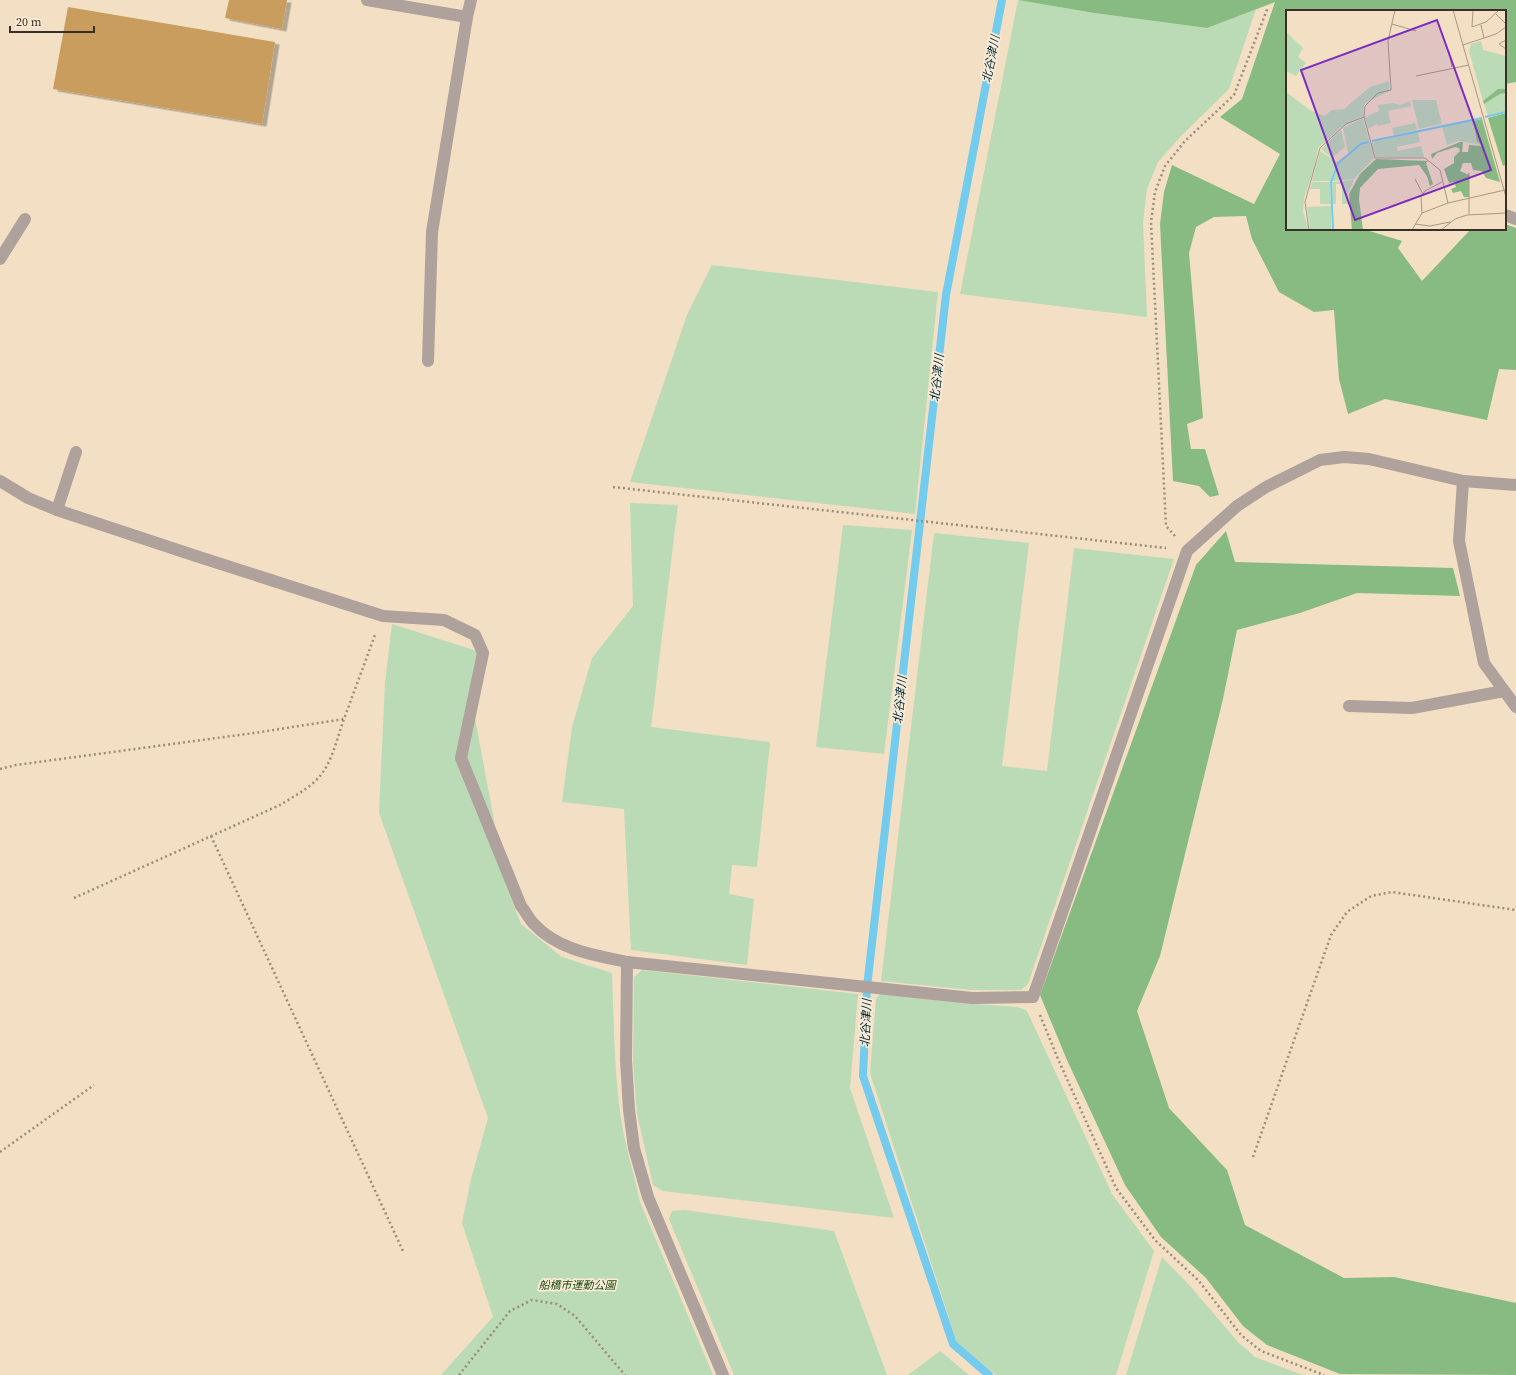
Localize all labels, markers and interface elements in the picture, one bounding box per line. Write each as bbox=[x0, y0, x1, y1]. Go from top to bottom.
scale bar bbox=[10, 8, 94, 34]
inset map bbox=[1286, 10, 1506, 230]
text: 20 m bbox=[16, 14, 42, 30]
water label: 北谷津川 bbox=[979, 32, 1004, 84]
water label: 北谷津川 bbox=[927, 351, 948, 403]
water label: 北谷津川 bbox=[890, 673, 911, 725]
water label: 北谷津川 bbox=[857, 997, 875, 1047]
park label: 船橋市運動公園 bbox=[539, 1278, 617, 1293]

